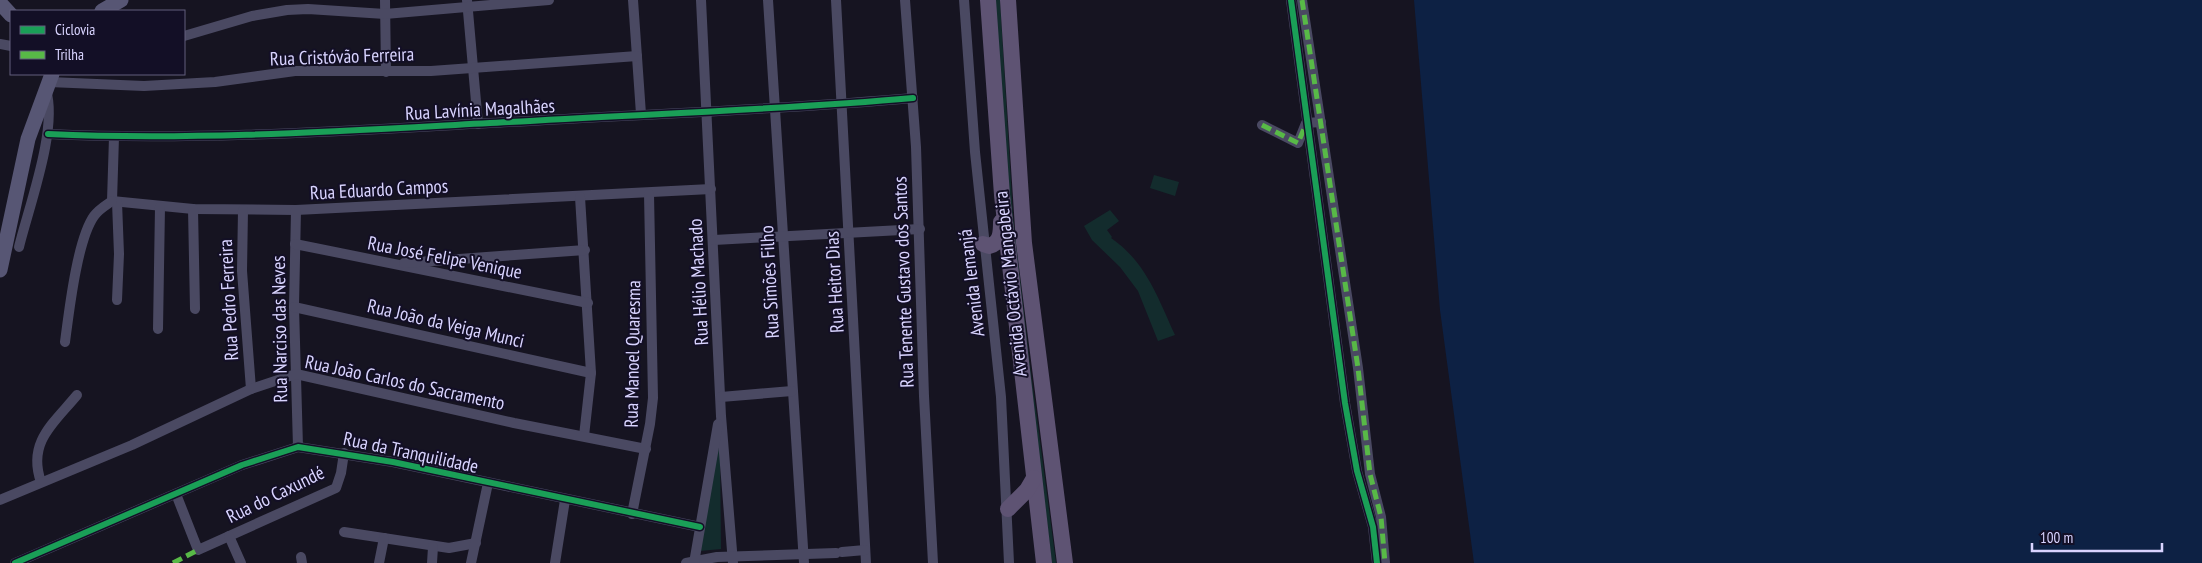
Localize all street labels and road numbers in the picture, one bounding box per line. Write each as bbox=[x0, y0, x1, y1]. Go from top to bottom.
street label: Rua Cristóvão Ferreira bbox=[269, 41, 415, 71]
street label: Rua Lavínia Magalhães bbox=[404, 93, 556, 125]
street label: Rua Eduardo Campos bbox=[309, 173, 449, 205]
street label: Rua Tenente Gustavo dos Santos bbox=[887, 176, 919, 388]
street label: Avenida Octávio Mangabeira bbox=[988, 190, 1032, 378]
street label: Rua Hélio Machado bbox=[683, 218, 713, 346]
street label: Rua Simões Filho bbox=[754, 225, 784, 339]
street label: Avenida Iemanjá bbox=[952, 228, 990, 338]
street label: Rua José Felipe Venique bbox=[366, 230, 524, 284]
street label: Rua Heitor Dias bbox=[819, 231, 849, 333]
street label: Rua Pedro Ferreira bbox=[213, 239, 243, 361]
street label: Rua Narciso das Neves bbox=[266, 255, 292, 403]
street label: Rua Manoel Quaresma bbox=[619, 280, 645, 428]
street label: Rua João da Veiga Munci bbox=[365, 293, 527, 353]
street label: Rua João Carlos do Sacramento bbox=[303, 349, 507, 415]
street label: Rua da Tranquilidade bbox=[341, 426, 481, 478]
street label: Rua do Caxundé bbox=[222, 460, 328, 528]

